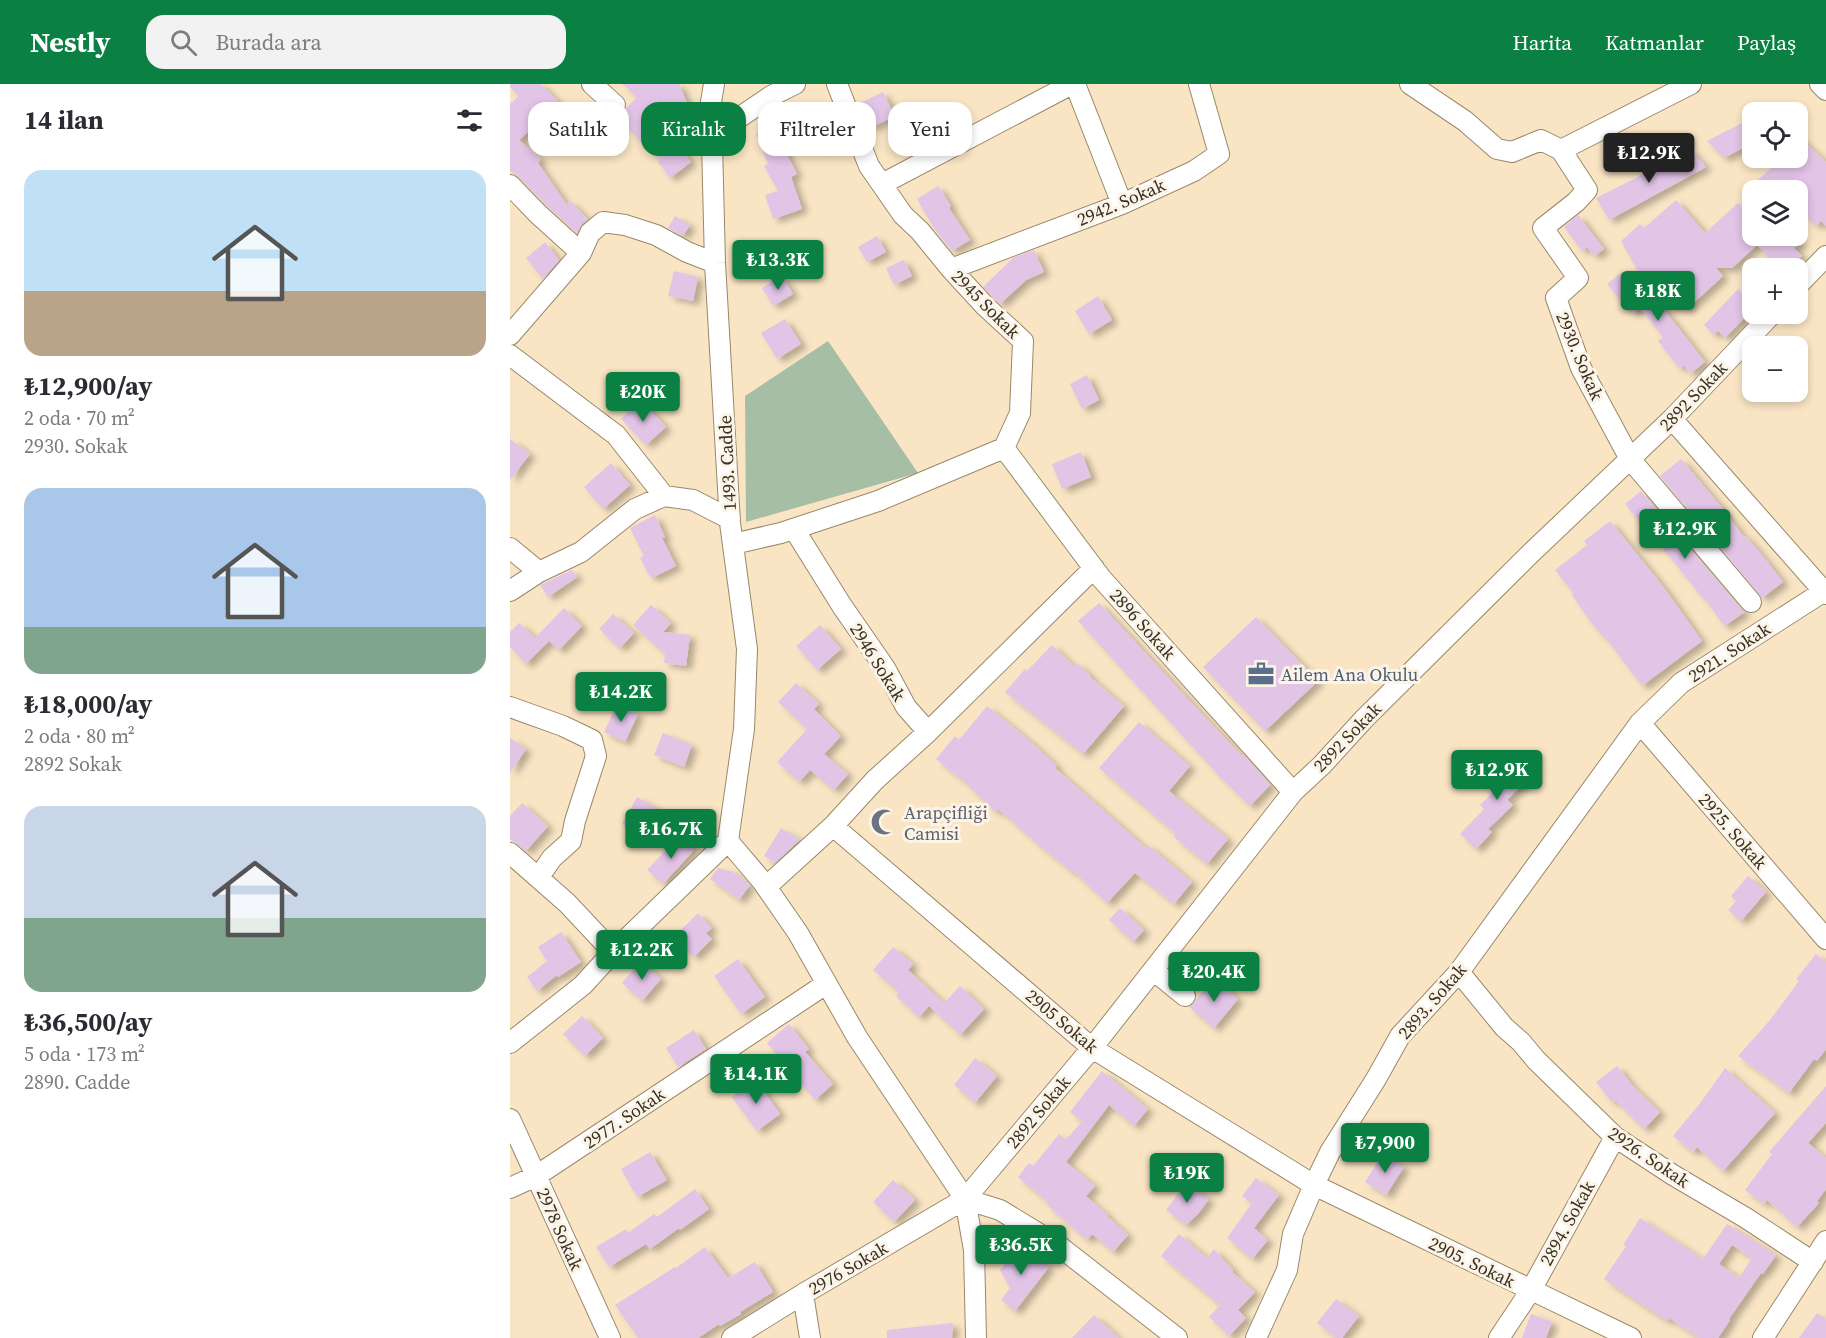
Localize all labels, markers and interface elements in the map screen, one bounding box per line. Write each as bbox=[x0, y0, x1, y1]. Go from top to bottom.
search box bbox=[146, 15, 566, 69]
text: Nestly bbox=[30, 23, 110, 61]
icon: search bbox=[167, 26, 200, 59]
text: Burada ara bbox=[215, 27, 322, 57]
text: Harita bbox=[1513, 28, 1572, 57]
text: Katmanlar bbox=[1605, 28, 1704, 57]
text: Paylaş bbox=[1737, 28, 1796, 57]
text: 14 ilan bbox=[24, 102, 104, 138]
chip: Satılık bbox=[528, 102, 629, 156]
chip: Kiralık bbox=[641, 102, 746, 156]
chip: Filtreler bbox=[758, 102, 876, 156]
chip: Yeni bbox=[888, 102, 972, 156]
map controls bbox=[1742, 102, 1808, 402]
button: locate bbox=[1742, 102, 1808, 168]
icon: filters bbox=[453, 104, 486, 137]
pin: ₺12.9K bbox=[1600, 133, 1698, 184]
text: ₺12.9K bbox=[1617, 138, 1681, 166]
street label: 2942. Sokak bbox=[1073, 172, 1169, 232]
button: layers bbox=[1742, 180, 1808, 246]
icon: home bbox=[201, 209, 309, 317]
pin: ₺13.3K bbox=[729, 240, 827, 291]
text: ₺13.3K bbox=[746, 245, 810, 273]
button: + bbox=[1742, 258, 1808, 324]
street label: 2945 Sokak bbox=[946, 264, 1026, 344]
pin: ₺18K bbox=[1622, 271, 1694, 322]
text: ₺18K bbox=[1635, 276, 1681, 304]
street label: 2930. Sokak bbox=[1550, 308, 1610, 404]
button: − bbox=[1742, 336, 1808, 402]
street label: 2892 Sokak bbox=[1653, 356, 1733, 436]
text: ₺12,900/ay bbox=[24, 368, 152, 404]
pin: ₺20K bbox=[607, 372, 679, 423]
text: ₺20K bbox=[620, 377, 666, 405]
text: 2 oda · 70 m² bbox=[24, 404, 135, 432]
street label: 1493. Cadde bbox=[712, 415, 742, 511]
text: 2930. Sokak bbox=[24, 432, 128, 460]
pin: ₺12.9K bbox=[1636, 509, 1734, 560]
text: ₺12.9K bbox=[1653, 514, 1717, 542]
icon: home bbox=[201, 527, 309, 635]
street label: 2896 Sokak bbox=[1104, 583, 1182, 665]
street label: 2921. Sokak bbox=[1683, 616, 1775, 688]
street label: 2946 Sokak bbox=[844, 618, 912, 706]
office icon: Ailem Ana Okulu bbox=[1246, 659, 1276, 689]
place label: Ailem Ana Okulu bbox=[1281, 662, 1418, 687]
pin: ₺14.2K bbox=[572, 672, 670, 723]
text: ₺14.2K bbox=[589, 677, 653, 705]
text: ₺18,000/ay bbox=[24, 686, 152, 722]
street label: 2892 Sokak bbox=[1307, 697, 1387, 777]
text: 2 oda · 80 m² bbox=[24, 722, 135, 750]
text: 2892 Sokak bbox=[24, 750, 122, 778]
pin: ₺12.9K bbox=[1448, 750, 1546, 801]
text: ₺12.9K bbox=[1465, 755, 1529, 783]
street label: 2925. Sokak bbox=[1693, 788, 1773, 875]
place label: Arapçifliği Camisi bbox=[904, 800, 988, 846]
mosque icon: Arapçifliği Camisi bbox=[869, 807, 899, 837]
pin: ₺16.7K bbox=[622, 809, 720, 860]
text: ₺16.7K bbox=[639, 814, 703, 842]
icon: home bbox=[201, 845, 309, 953]
pin: ₺12.2K bbox=[593, 930, 691, 981]
text: ₺12.2K bbox=[610, 935, 674, 963]
pin: ₺20.4K bbox=[1165, 952, 1263, 1003]
text: ₺20.4K bbox=[1182, 957, 1246, 985]
street label: 2893. Sokak bbox=[1392, 957, 1472, 1044]
street label: 2905 Sokak bbox=[1020, 983, 1104, 1059]
text: ₺36,500/ay bbox=[24, 1004, 152, 1040]
text: 5 oda · 173 m² bbox=[24, 1040, 145, 1068]
pin: ₺14.1K bbox=[707, 1054, 805, 1105]
text: ₺14.1K bbox=[724, 1059, 788, 1087]
text: 2890. Cadde bbox=[24, 1068, 130, 1096]
street label: 2892 Sokak bbox=[1000, 1070, 1076, 1154]
street label: 2977. Sokak bbox=[578, 1081, 670, 1154]
street label: 2926. Sokak bbox=[1603, 1121, 1695, 1194]
pin: ₺7,900 bbox=[1336, 1123, 1434, 1174]
text: ₺7,900 bbox=[1355, 1128, 1415, 1156]
pin: ₺19K bbox=[1151, 1153, 1223, 1204]
text: ₺19K bbox=[1164, 1158, 1210, 1186]
street label: 2894. Sokak bbox=[1533, 1176, 1601, 1270]
street label: 2978 Sokak bbox=[531, 1184, 589, 1274]
pin: ₺36.5K bbox=[972, 1225, 1070, 1276]
text: ₺36.5K bbox=[989, 1230, 1053, 1258]
street label: 2905. Sokak bbox=[1425, 1230, 1520, 1294]
street label: 2976 Sokak bbox=[804, 1235, 892, 1301]

